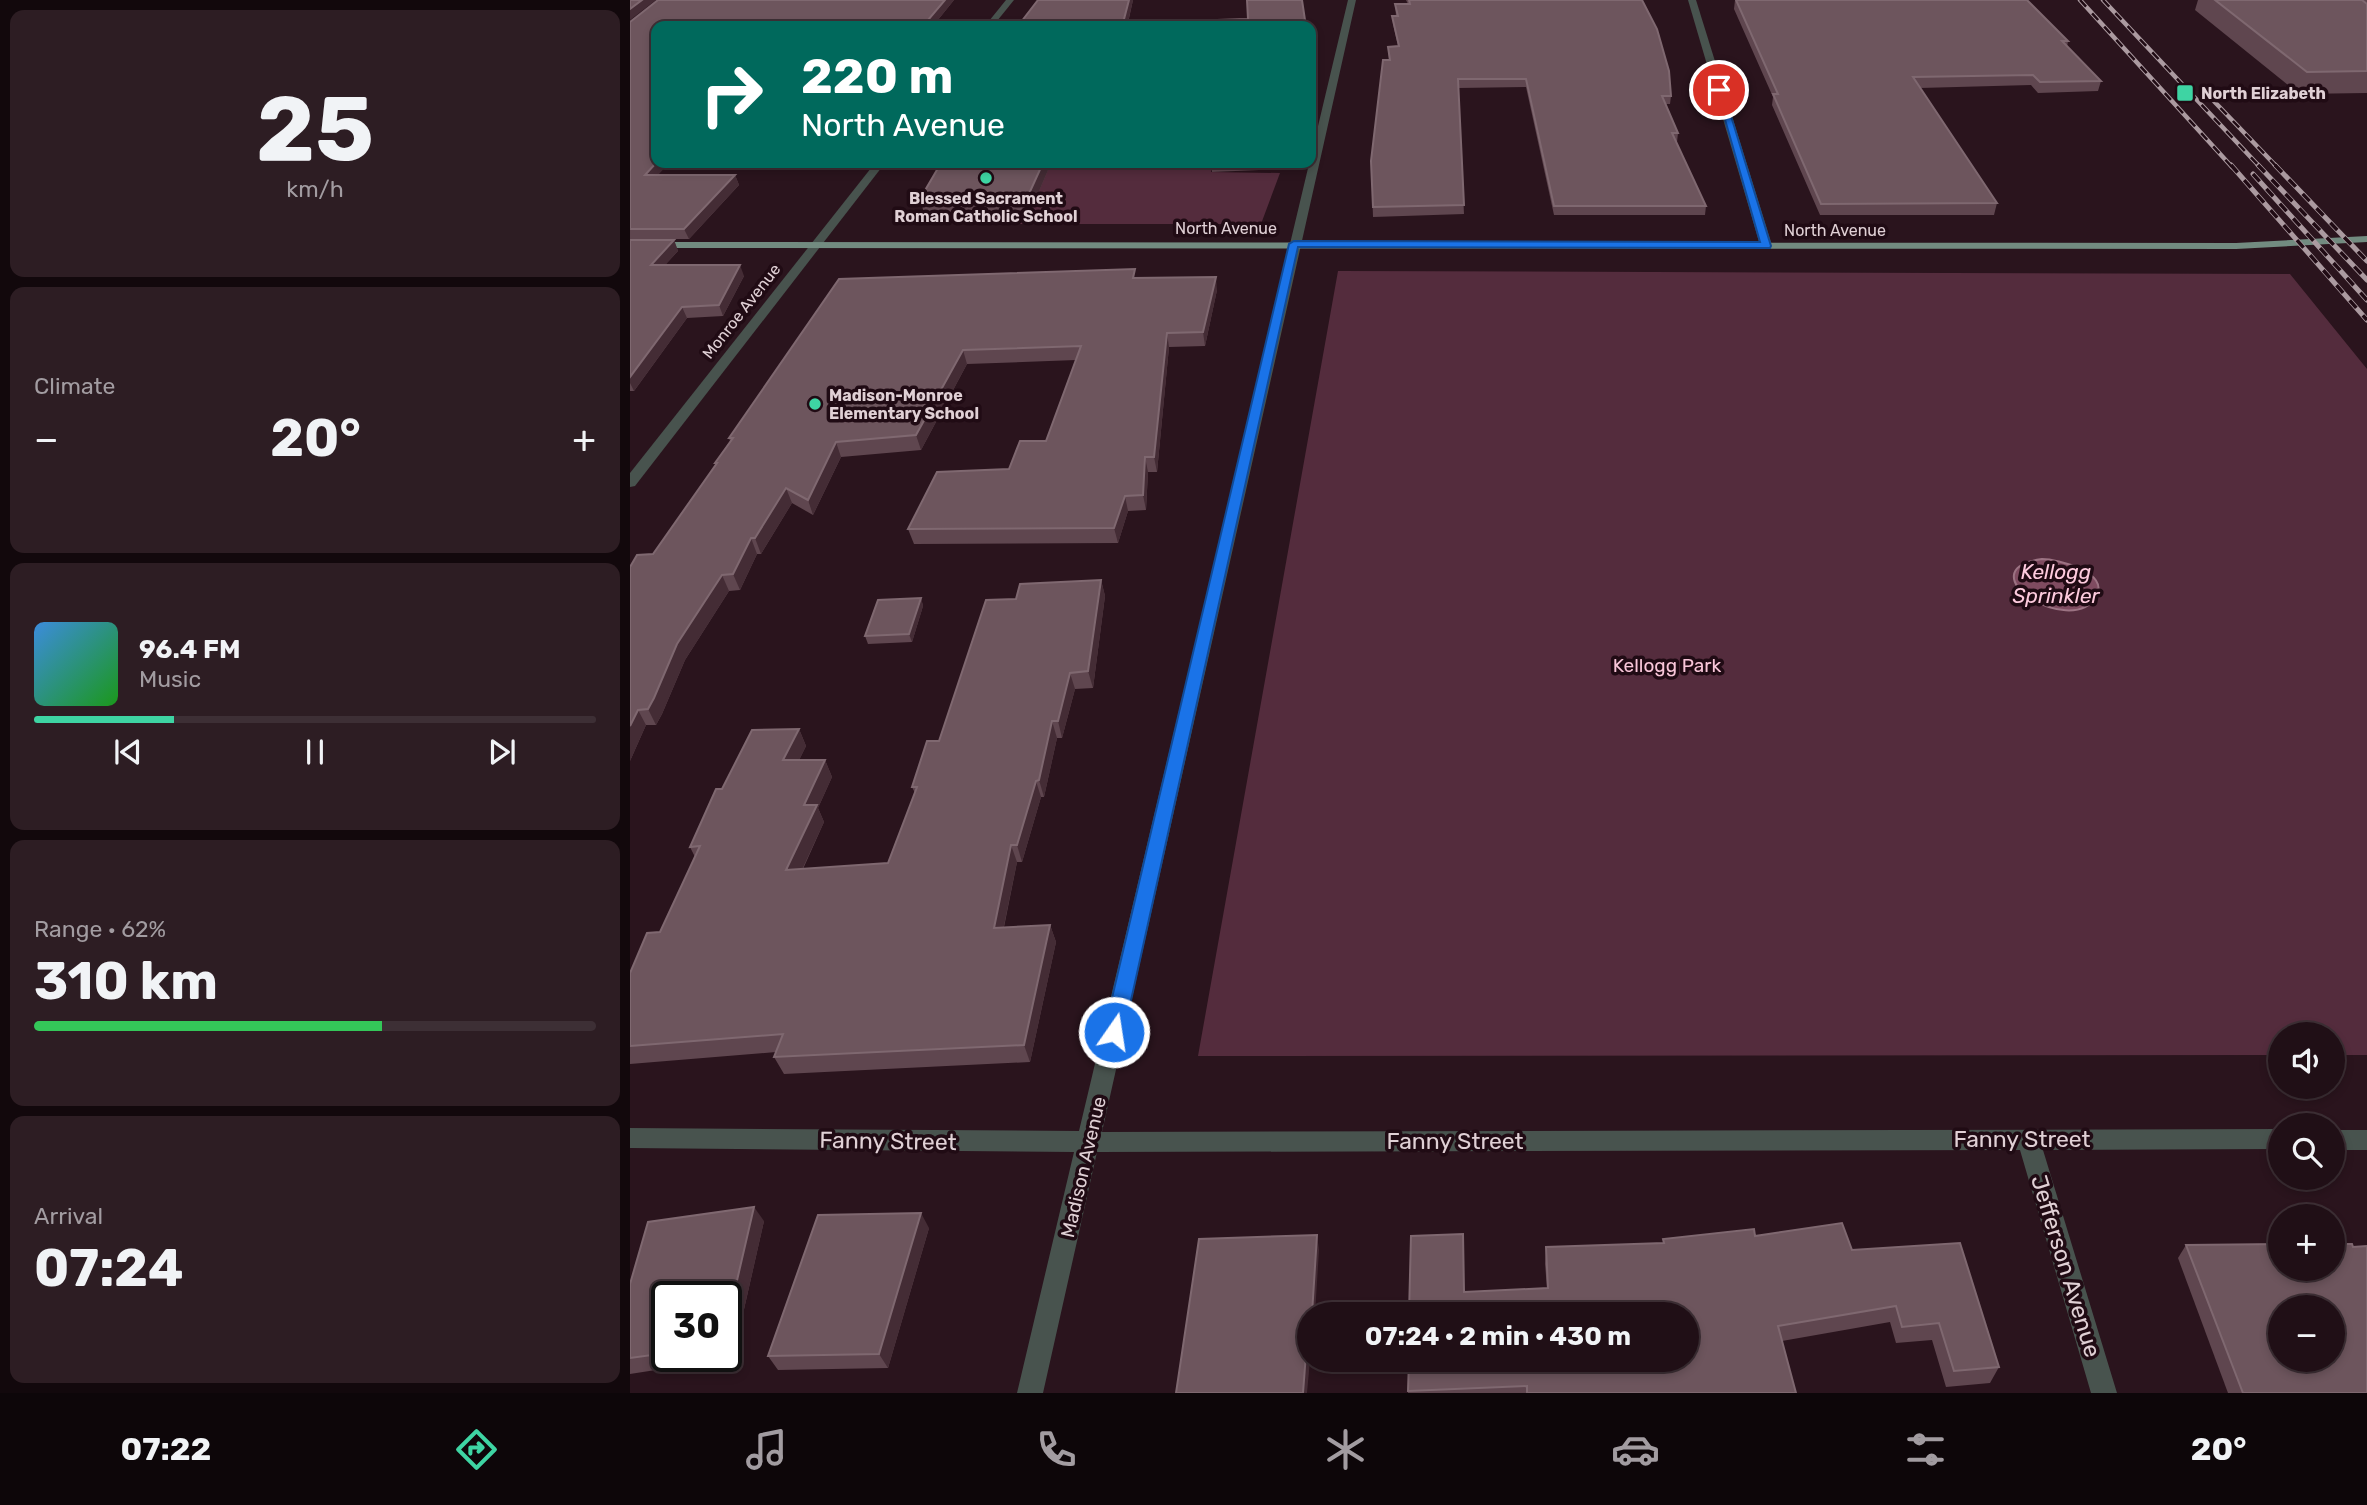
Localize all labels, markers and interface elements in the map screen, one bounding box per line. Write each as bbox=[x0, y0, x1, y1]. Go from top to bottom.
text: 220 m bbox=[801, 47, 953, 105]
icon: right bbox=[686, 49, 777, 140]
pin bbox=[1689, 60, 1749, 120]
icon: arrive bbox=[1700, 71, 1738, 109]
text: 25 bbox=[256, 75, 374, 183]
marker: North Elizabeth bbox=[2175, 83, 2195, 103]
place label: North Elizabeth bbox=[2201, 84, 2326, 103]
text: North Avenue bbox=[801, 106, 1005, 144]
marker: Blessed Sacrament Roman Catholic School bbox=[978, 170, 994, 186]
text: km/h bbox=[286, 175, 344, 203]
place label: Blessed Sacrament Roman Catholic School bbox=[894, 189, 1078, 226]
street label: North Avenue bbox=[1175, 219, 1277, 238]
street label: North Avenue bbox=[1784, 221, 1886, 240]
street label: Monroe Avenue bbox=[698, 260, 784, 363]
text: Climate bbox=[34, 372, 115, 400]
place label: Madison-Monroe Elementary School bbox=[829, 386, 979, 423]
marker: Madison-Monroe Elementary School bbox=[807, 396, 823, 412]
text: 20° bbox=[270, 407, 361, 469]
text: − bbox=[34, 416, 59, 462]
text: + bbox=[572, 416, 596, 462]
water label: Kellogg Sprinkler bbox=[2012, 559, 2100, 608]
text: 96.4 FM bbox=[139, 634, 241, 665]
park label: Kellogg Park bbox=[1613, 654, 1721, 677]
text: Music bbox=[139, 665, 201, 693]
icon: previous bbox=[109, 733, 147, 771]
icon: pause bbox=[296, 733, 334, 771]
icon: next bbox=[483, 733, 521, 771]
text: Range · 62% bbox=[34, 915, 166, 943]
text: 310 km bbox=[34, 950, 218, 1012]
position arrow bbox=[1077, 995, 1151, 1069]
map controls bbox=[2268, 1022, 2345, 1372]
button: sound bbox=[2268, 1022, 2345, 1099]
street label: Madison Avenue bbox=[1056, 1094, 1111, 1240]
button: search bbox=[2268, 1113, 2345, 1190]
street label: Fanny Street bbox=[1953, 1125, 2091, 1153]
street label: Fanny Street bbox=[819, 1126, 957, 1156]
street label: Fanny Street bbox=[1386, 1127, 1524, 1155]
street label: Jefferson Avenue bbox=[2025, 1171, 2107, 1361]
text: Arrival bbox=[34, 1202, 103, 1230]
button: + bbox=[2268, 1204, 2345, 1281]
text: 07:24 bbox=[34, 1237, 183, 1299]
speed limit sign: 30 bbox=[651, 1281, 742, 1372]
button: − bbox=[2268, 1295, 2345, 1372]
text: 07:24 · 2 min · 430 m bbox=[1365, 1321, 1631, 1352]
icon: directions bbox=[452, 1425, 501, 1474]
icon: music bbox=[742, 1425, 791, 1474]
icon: phone bbox=[1032, 1425, 1081, 1474]
icon: climate bbox=[1321, 1425, 1370, 1474]
icon: car bbox=[1611, 1425, 1660, 1474]
icon: filters bbox=[1901, 1425, 1950, 1474]
text: 07:22 bbox=[120, 1430, 211, 1468]
text: 20° bbox=[2191, 1430, 2247, 1468]

